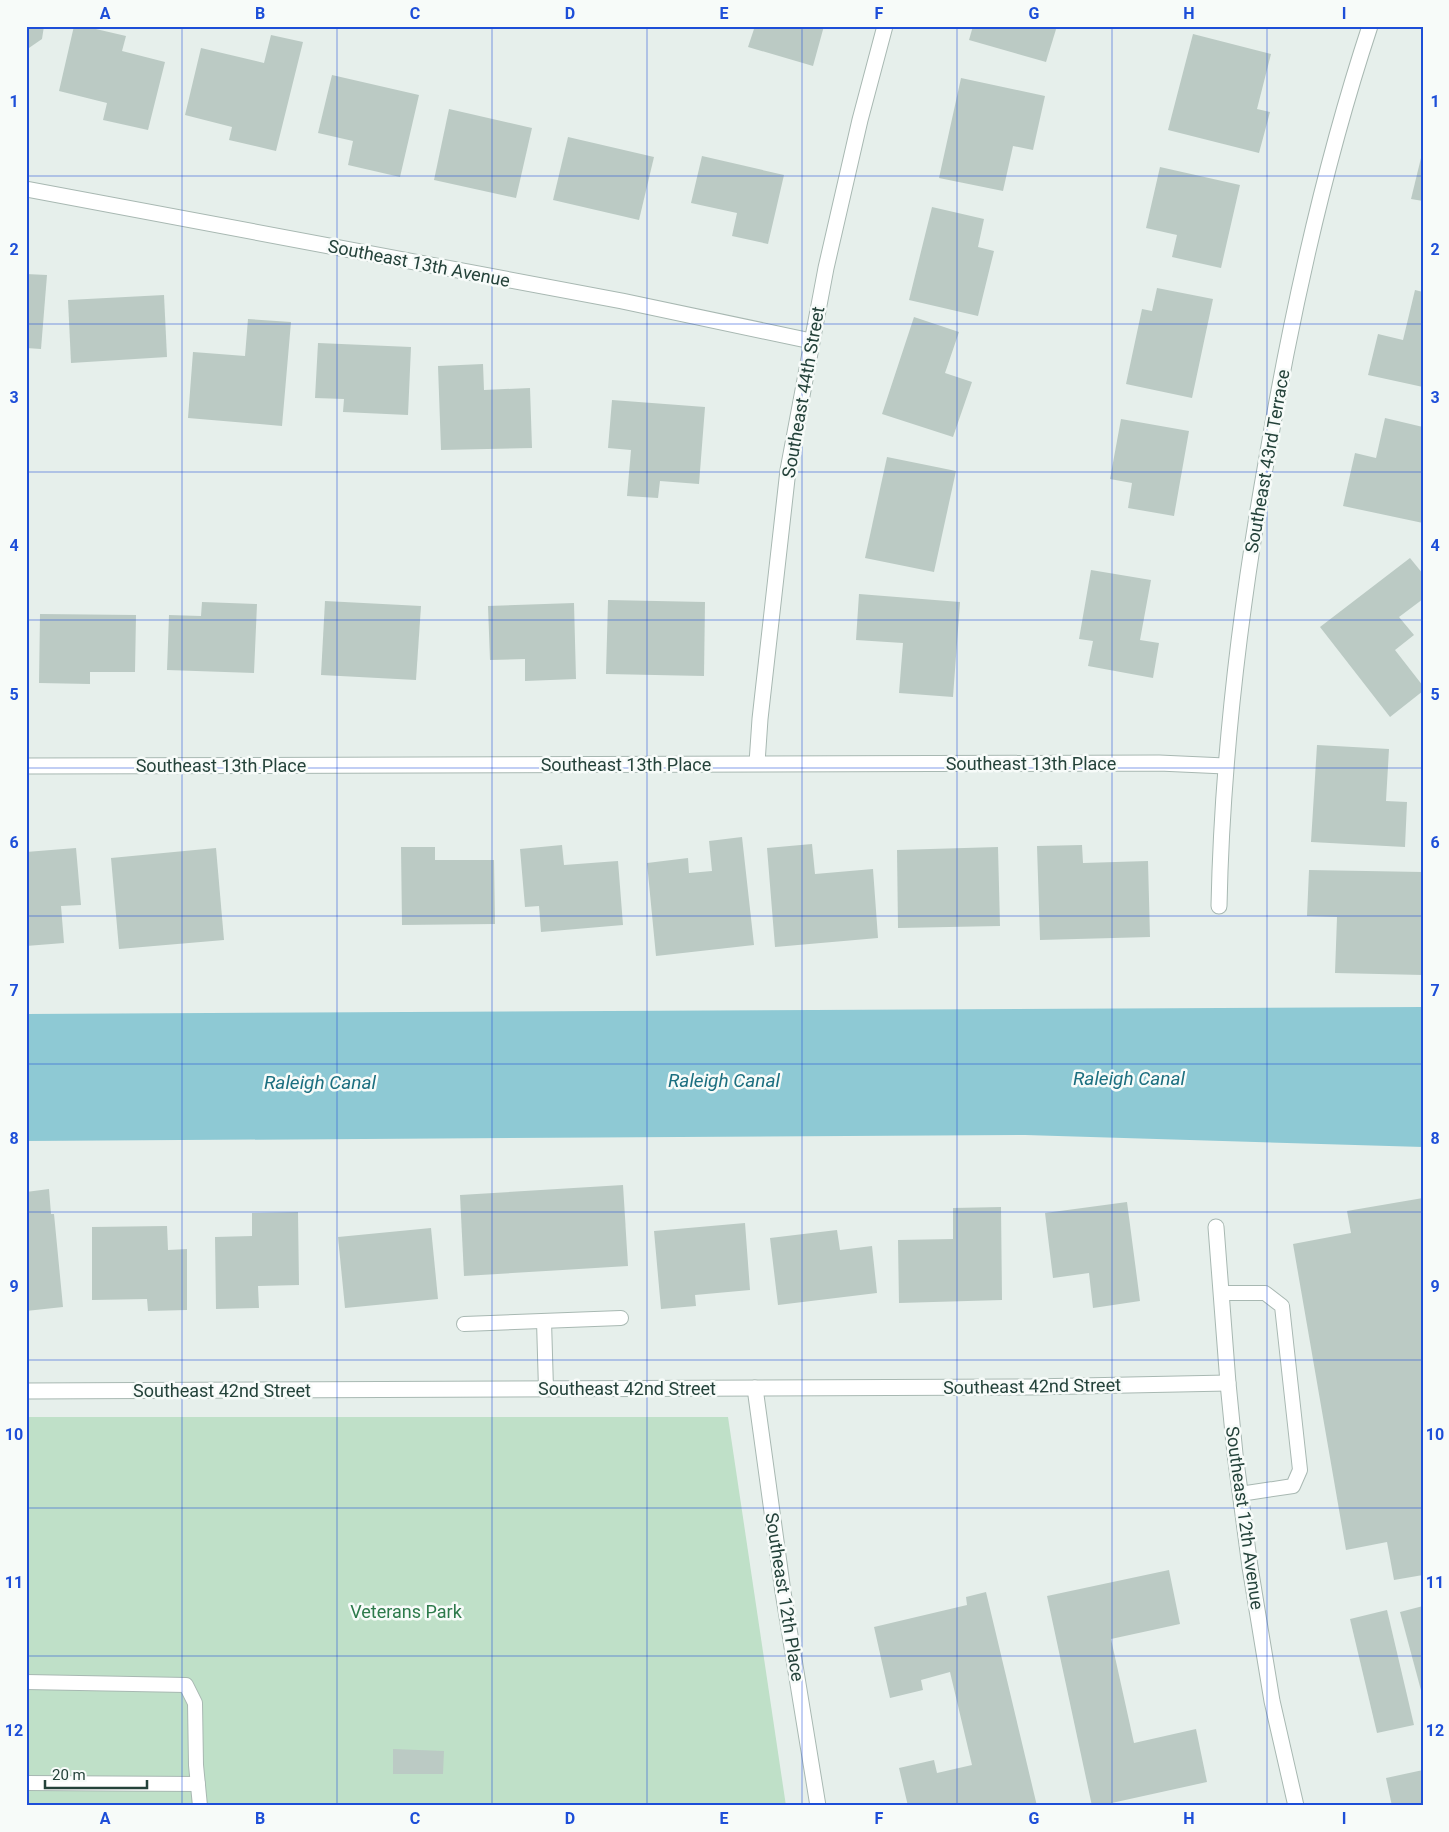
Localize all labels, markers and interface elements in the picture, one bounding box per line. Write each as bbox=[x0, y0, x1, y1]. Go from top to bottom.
text: A bbox=[100, 4, 111, 23]
text: B bbox=[255, 4, 265, 23]
text: C bbox=[410, 4, 420, 23]
text: D bbox=[565, 4, 575, 23]
text: E bbox=[720, 4, 729, 23]
text: F bbox=[875, 4, 884, 23]
text: G bbox=[1029, 4, 1040, 23]
text: H bbox=[1183, 4, 1195, 23]
text: I bbox=[1342, 4, 1346, 23]
text: 1 bbox=[9, 92, 19, 111]
text: 1 bbox=[1430, 92, 1440, 111]
street label: Southeast 13th Avenue bbox=[326, 235, 512, 291]
text: 2 bbox=[9, 240, 19, 259]
text: 2 bbox=[1430, 240, 1440, 259]
street label: Southeast 44th Street bbox=[778, 305, 828, 479]
street label: Southeast 43rd Terrace bbox=[1241, 368, 1293, 554]
text: 3 bbox=[9, 388, 19, 407]
text: 3 bbox=[1430, 388, 1440, 407]
text: 4 bbox=[9, 536, 19, 555]
text: 4 bbox=[1430, 536, 1440, 555]
text: 5 bbox=[9, 685, 19, 704]
text: 5 bbox=[1430, 685, 1440, 704]
street label: Southeast 13th Place bbox=[946, 753, 1116, 774]
street label: Southeast 13th Place bbox=[541, 754, 711, 775]
street label: Southeast 13th Place bbox=[136, 755, 306, 776]
text: 6 bbox=[9, 833, 19, 852]
text: 6 bbox=[1430, 833, 1440, 852]
text: 7 bbox=[9, 981, 19, 1000]
text: 7 bbox=[1430, 981, 1440, 1000]
water label: Raleigh Canal bbox=[1073, 1067, 1186, 1090]
water label: Raleigh Canal bbox=[668, 1069, 781, 1092]
water label: Raleigh Canal bbox=[264, 1071, 377, 1094]
text: 8 bbox=[9, 1129, 19, 1148]
text: 8 bbox=[1430, 1129, 1440, 1148]
text: 9 bbox=[9, 1277, 19, 1296]
text: 9 bbox=[1430, 1277, 1440, 1296]
street label: Southeast 42nd Street bbox=[943, 1374, 1121, 1398]
street label: Southeast 42nd Street bbox=[538, 1378, 716, 1399]
street label: Southeast 42nd Street bbox=[133, 1380, 311, 1401]
text: 10 bbox=[5, 1425, 23, 1444]
street label: Southeast 12th Avenue bbox=[1222, 1425, 1268, 1611]
text: 10 bbox=[1426, 1425, 1444, 1444]
street label: Southeast 12th Place bbox=[761, 1511, 809, 1683]
text: 11 bbox=[5, 1573, 23, 1592]
text: 11 bbox=[1426, 1573, 1444, 1592]
park label: Veterans Park bbox=[350, 1601, 463, 1622]
text: 12 bbox=[5, 1721, 23, 1740]
text: 12 bbox=[1426, 1721, 1444, 1740]
scale bar bbox=[45, 1757, 148, 1789]
text: 20 m bbox=[52, 1766, 86, 1784]
text: A bbox=[100, 1809, 111, 1828]
text: B bbox=[255, 1809, 265, 1828]
text: C bbox=[410, 1809, 420, 1828]
text: D bbox=[565, 1809, 575, 1828]
text: E bbox=[720, 1809, 729, 1828]
text: F bbox=[875, 1809, 884, 1828]
text: G bbox=[1029, 1809, 1040, 1828]
text: H bbox=[1183, 1809, 1195, 1828]
text: I bbox=[1342, 1809, 1346, 1828]

